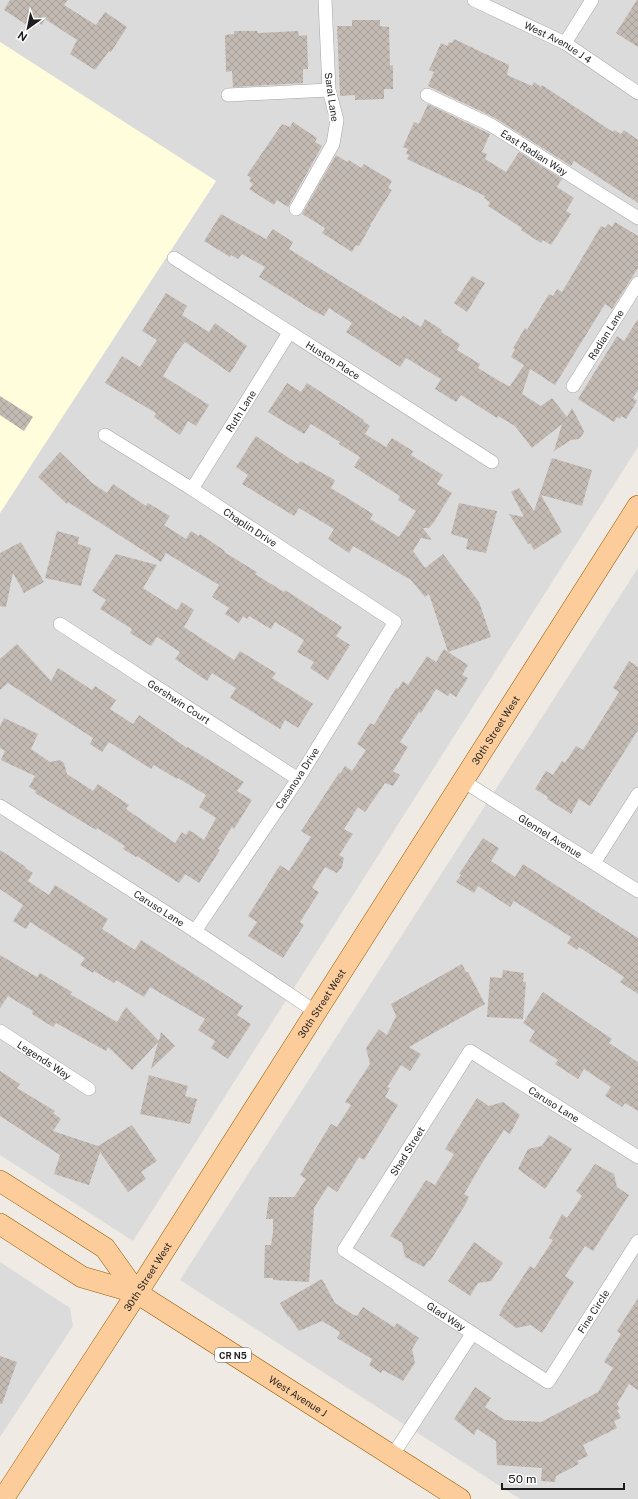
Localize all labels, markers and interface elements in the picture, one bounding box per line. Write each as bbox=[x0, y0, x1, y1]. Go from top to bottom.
north arrow bbox=[8, 8, 48, 48]
street label: West Avenue J 4 bbox=[522, 19, 594, 65]
text: N bbox=[16, 29, 29, 44]
street label: Saral Lane bbox=[323, 72, 341, 123]
street label: East Radian Way bbox=[499, 127, 571, 178]
street label: Radian Lane bbox=[585, 307, 626, 362]
street label: Huston Place bbox=[304, 338, 363, 382]
street label: Ruth Lane bbox=[223, 387, 258, 434]
street label: Chaplin Drive bbox=[221, 505, 280, 549]
street label: Gershwin Court bbox=[145, 677, 213, 726]
street label: 30th Street West bbox=[469, 693, 522, 767]
street label: Casanova Drive bbox=[273, 745, 322, 811]
street label: Glennel Avenue bbox=[516, 811, 585, 860]
street label: Caruso Lane bbox=[132, 887, 187, 929]
street label: 30th Street West bbox=[295, 967, 348, 1040]
street label: Legends Way bbox=[15, 1038, 74, 1082]
street label: Caruso Lane bbox=[526, 1084, 582, 1125]
street label: Shad Street bbox=[387, 1124, 427, 1178]
street label: 30th Street West bbox=[121, 1240, 174, 1313]
street label: Fine Circle bbox=[575, 1287, 612, 1335]
street label: Glad Way bbox=[425, 1299, 468, 1333]
road number: CR N5 bbox=[215, 1348, 251, 1362]
street label: West Avenue J bbox=[267, 1373, 330, 1419]
scale bar bbox=[502, 1465, 624, 1491]
text: 50 m bbox=[508, 1472, 536, 1486]

